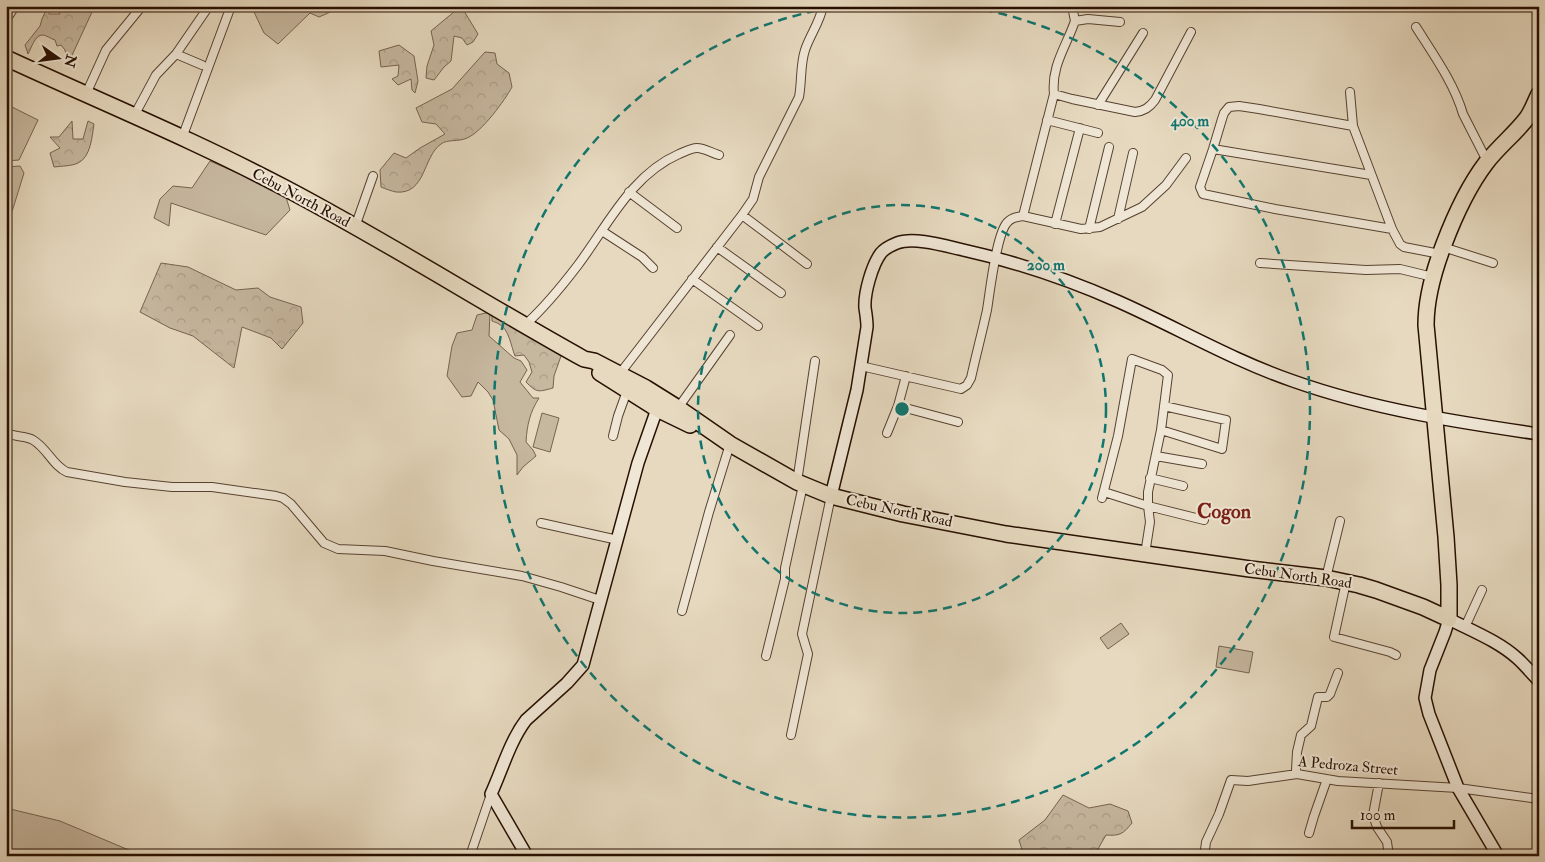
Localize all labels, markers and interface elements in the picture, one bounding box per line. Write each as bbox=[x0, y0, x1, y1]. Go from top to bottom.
north arrow bbox=[32, 32, 82, 82]
text: N bbox=[60, 52, 80, 70]
text: 400 m bbox=[1170, 112, 1209, 131]
street label: Cebu North Road bbox=[249, 164, 354, 232]
text: 200 m bbox=[1027, 256, 1065, 275]
centre of rings bbox=[893, 400, 911, 418]
street label: Cebu North Road bbox=[844, 490, 955, 532]
district label: Cogon bbox=[1197, 499, 1252, 525]
street label: Cebu North Road bbox=[1243, 559, 1354, 593]
street label: A Pedroza Street bbox=[1296, 752, 1399, 780]
scale bar bbox=[1352, 797, 1455, 829]
text: 100 m bbox=[1360, 806, 1396, 825]

